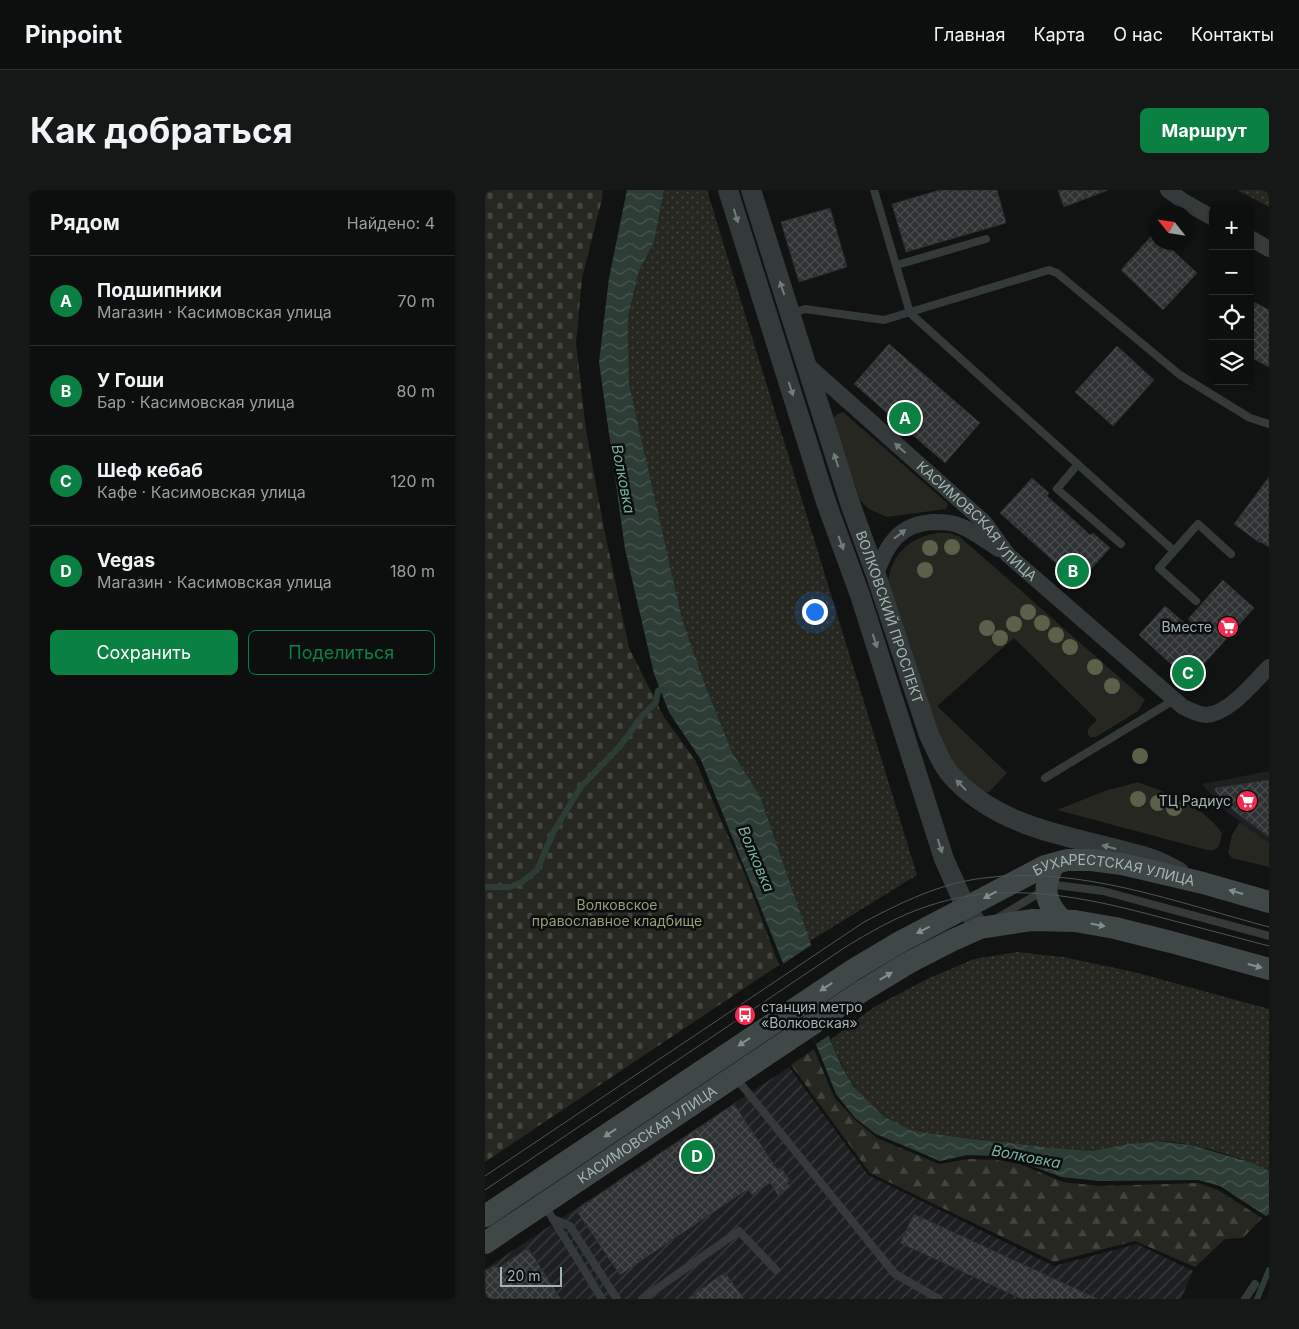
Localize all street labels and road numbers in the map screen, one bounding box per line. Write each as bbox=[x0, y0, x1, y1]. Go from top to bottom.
street label: КАСИМОВСКАЯ УЛИЦА bbox=[913, 457, 1041, 585]
street label: ВОЛКОВСКИЙ ПРОСПЕКТ bbox=[853, 528, 927, 706]
street label: БУХАРЕСТСКАЯ УЛИЦА bbox=[1030, 850, 1197, 889]
street label: КАСИМОВСКАЯ УЛИЦА bbox=[574, 1081, 720, 1187]

